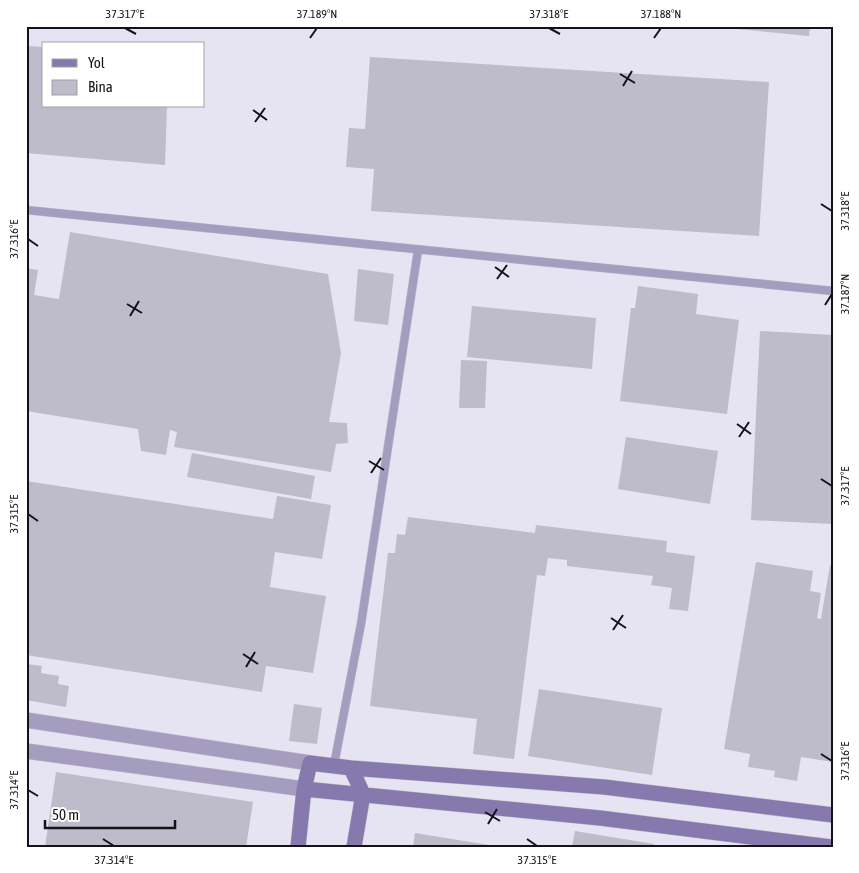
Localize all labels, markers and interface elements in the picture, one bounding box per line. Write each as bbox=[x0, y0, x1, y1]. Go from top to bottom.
text: 37.317°E bbox=[106, 7, 144, 21]
text: 37.189°N bbox=[297, 7, 337, 21]
text: 37.318°E bbox=[530, 7, 568, 21]
text: 37.188°N bbox=[641, 7, 681, 21]
legend bbox=[42, 42, 205, 108]
text: Yol bbox=[88, 54, 105, 71]
text: Bina bbox=[88, 78, 113, 95]
text: 37.318°E bbox=[838, 192, 852, 230]
text: 37.316°E bbox=[7, 220, 21, 258]
text: 37.187°N bbox=[838, 274, 852, 314]
text: 37.317°E bbox=[838, 467, 852, 505]
text: 37.315°E bbox=[7, 495, 21, 533]
text: 37.316°E bbox=[838, 742, 852, 780]
text: 37.314°E bbox=[7, 771, 21, 809]
scale bar bbox=[45, 798, 175, 830]
text: 50 m bbox=[52, 806, 79, 823]
text: 37.314°E bbox=[95, 853, 133, 867]
text: 37.315°E bbox=[518, 853, 556, 867]

